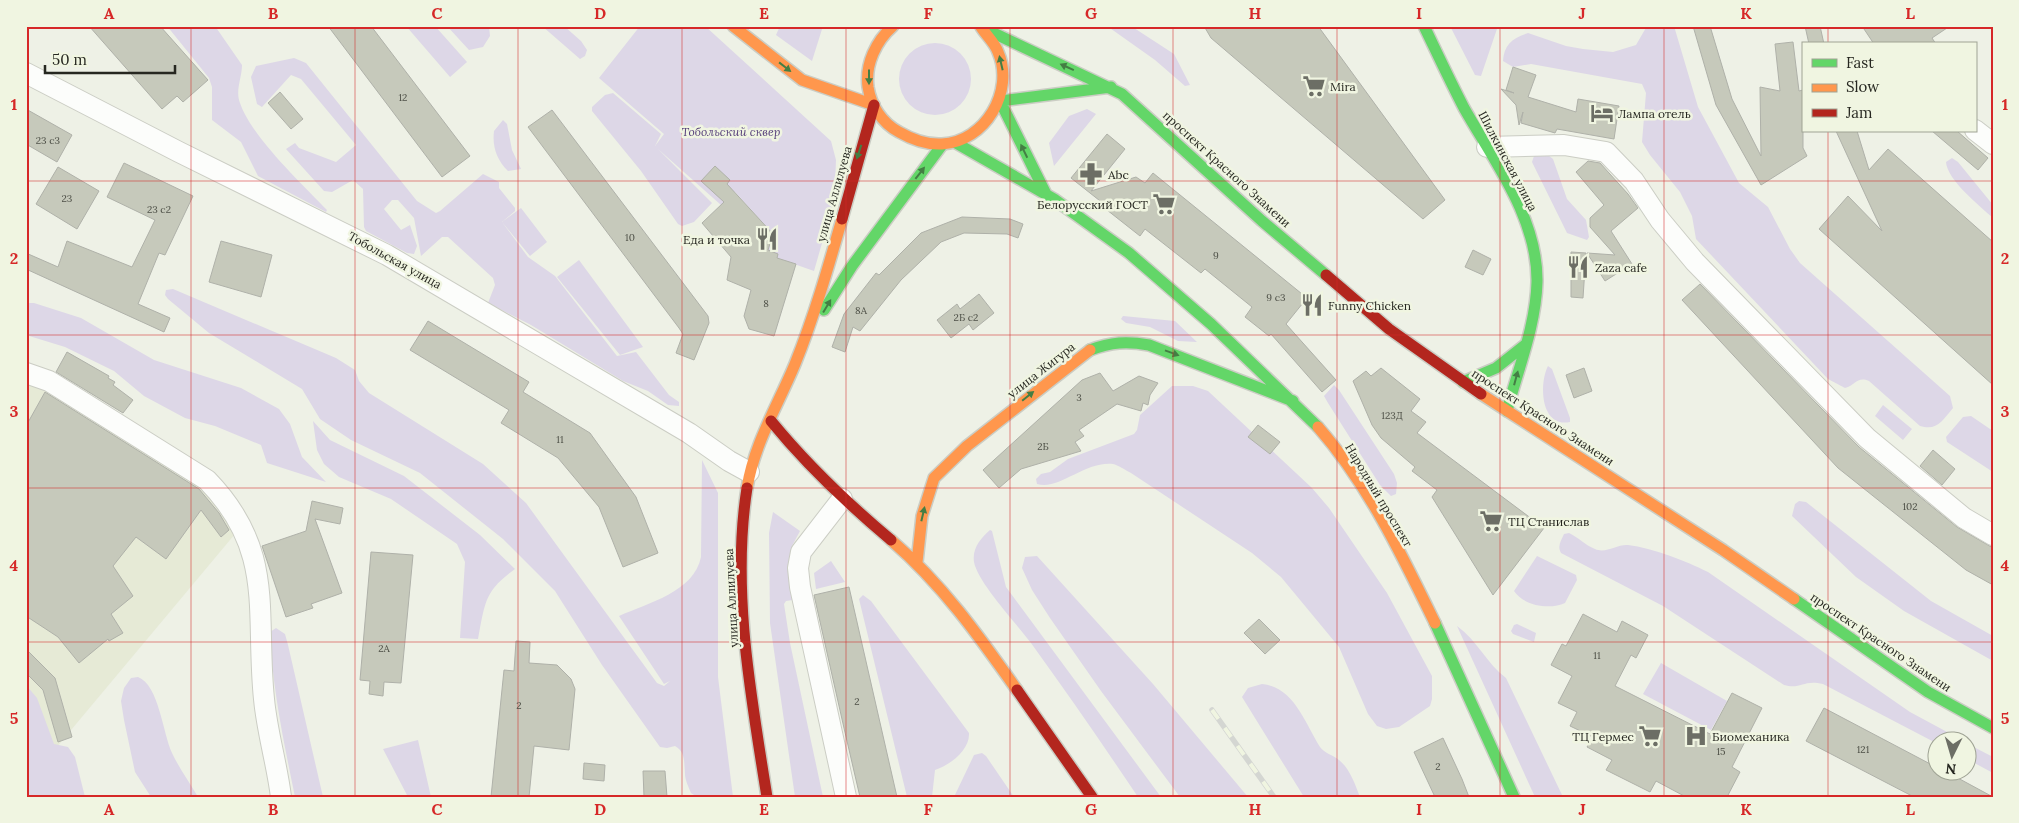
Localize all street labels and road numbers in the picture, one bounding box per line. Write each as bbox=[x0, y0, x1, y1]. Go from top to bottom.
street label: проспект Красного Знамени bbox=[1160, 108, 1294, 230]
street label: Шилкинская улица bbox=[1475, 108, 1541, 214]
street label: улица Аллилуева bbox=[813, 144, 855, 244]
street label: Тобольская улица bbox=[346, 228, 444, 292]
street label: улица Жигура bbox=[1004, 339, 1078, 401]
street label: проспект Красного Знамени bbox=[1469, 365, 1617, 469]
street label: Народный проспект bbox=[1342, 441, 1416, 549]
street label: улица Аллилуева bbox=[721, 548, 741, 648]
street label: проспект Красного Знамени bbox=[1808, 589, 1954, 695]

